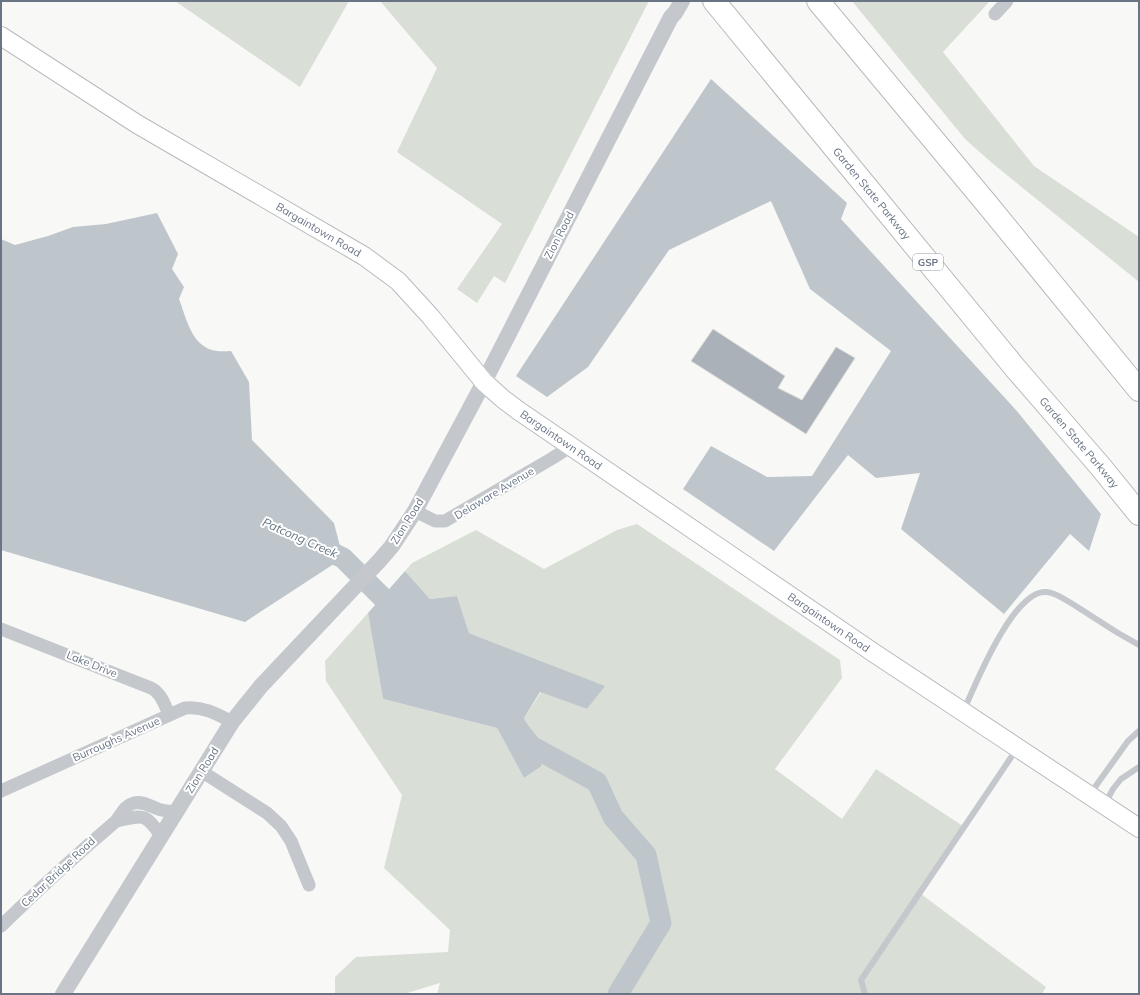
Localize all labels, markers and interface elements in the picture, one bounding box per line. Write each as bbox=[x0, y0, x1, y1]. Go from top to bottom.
street label: Garden State Parkway bbox=[830, 144, 914, 243]
street label: Bargaintown Road bbox=[273, 199, 364, 260]
street label: Zion Road bbox=[541, 209, 577, 261]
road number: GSP bbox=[913, 254, 943, 270]
street label: Garden State Parkway bbox=[1036, 394, 1122, 491]
street label: Bargaintown Road bbox=[517, 407, 605, 473]
street label: Delaware Avenue bbox=[452, 464, 536, 522]
street label: Zion Road bbox=[387, 495, 427, 547]
water label: Patcong Creek bbox=[260, 514, 341, 561]
street label: Bargaintown Road bbox=[785, 589, 873, 655]
street label: Lake Drive bbox=[65, 647, 119, 681]
street label: Burroughs Avenue bbox=[70, 713, 162, 765]
street label: Zion Road bbox=[182, 744, 222, 796]
street label: Cedar Bridge Road bbox=[18, 834, 98, 910]

